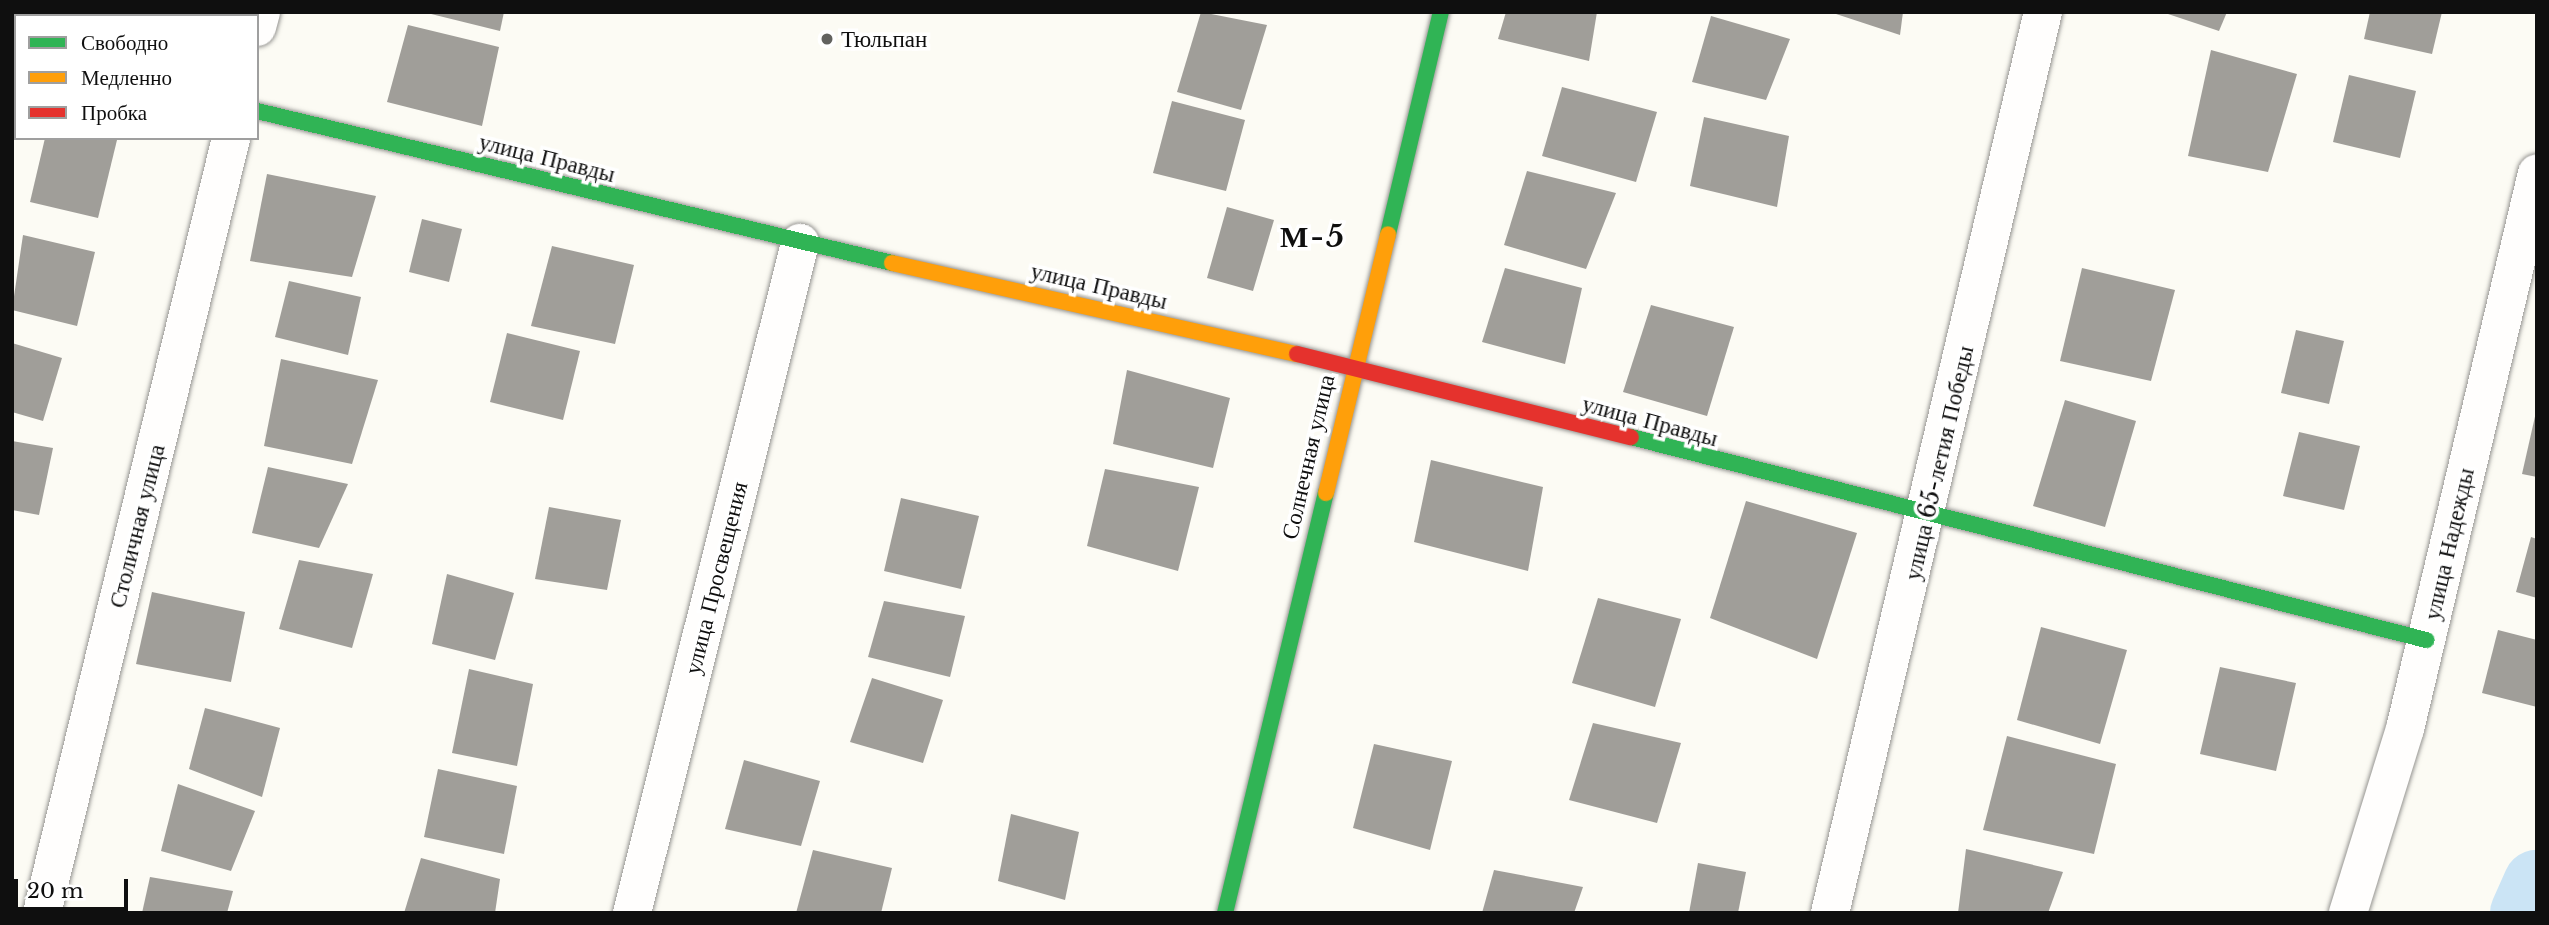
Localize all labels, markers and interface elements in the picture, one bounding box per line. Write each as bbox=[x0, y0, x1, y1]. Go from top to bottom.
legend bbox=[14, 14, 259, 140]
place label: Тюльпан bbox=[841, 25, 927, 53]
text: Свободно bbox=[81, 30, 168, 56]
marker: Тюльпан bbox=[819, 31, 835, 47]
text: Медленно bbox=[81, 65, 172, 91]
text: Пробка bbox=[81, 100, 147, 126]
street label: улица Правды bbox=[476, 128, 618, 188]
district label: М-5 bbox=[1280, 219, 1346, 255]
street label: улица Правды bbox=[1028, 257, 1170, 315]
street label: улица 65-летия Победы bbox=[1899, 343, 1979, 583]
street label: Солнечная улица bbox=[1276, 372, 1340, 542]
street label: улица Правды bbox=[1579, 390, 1721, 452]
street label: Столичная улица bbox=[103, 441, 171, 611]
street label: улица Надежды bbox=[2418, 465, 2480, 623]
street label: улица Просвещения bbox=[679, 479, 753, 677]
scale bar bbox=[18, 866, 131, 910]
text: 20 m bbox=[27, 878, 84, 904]

